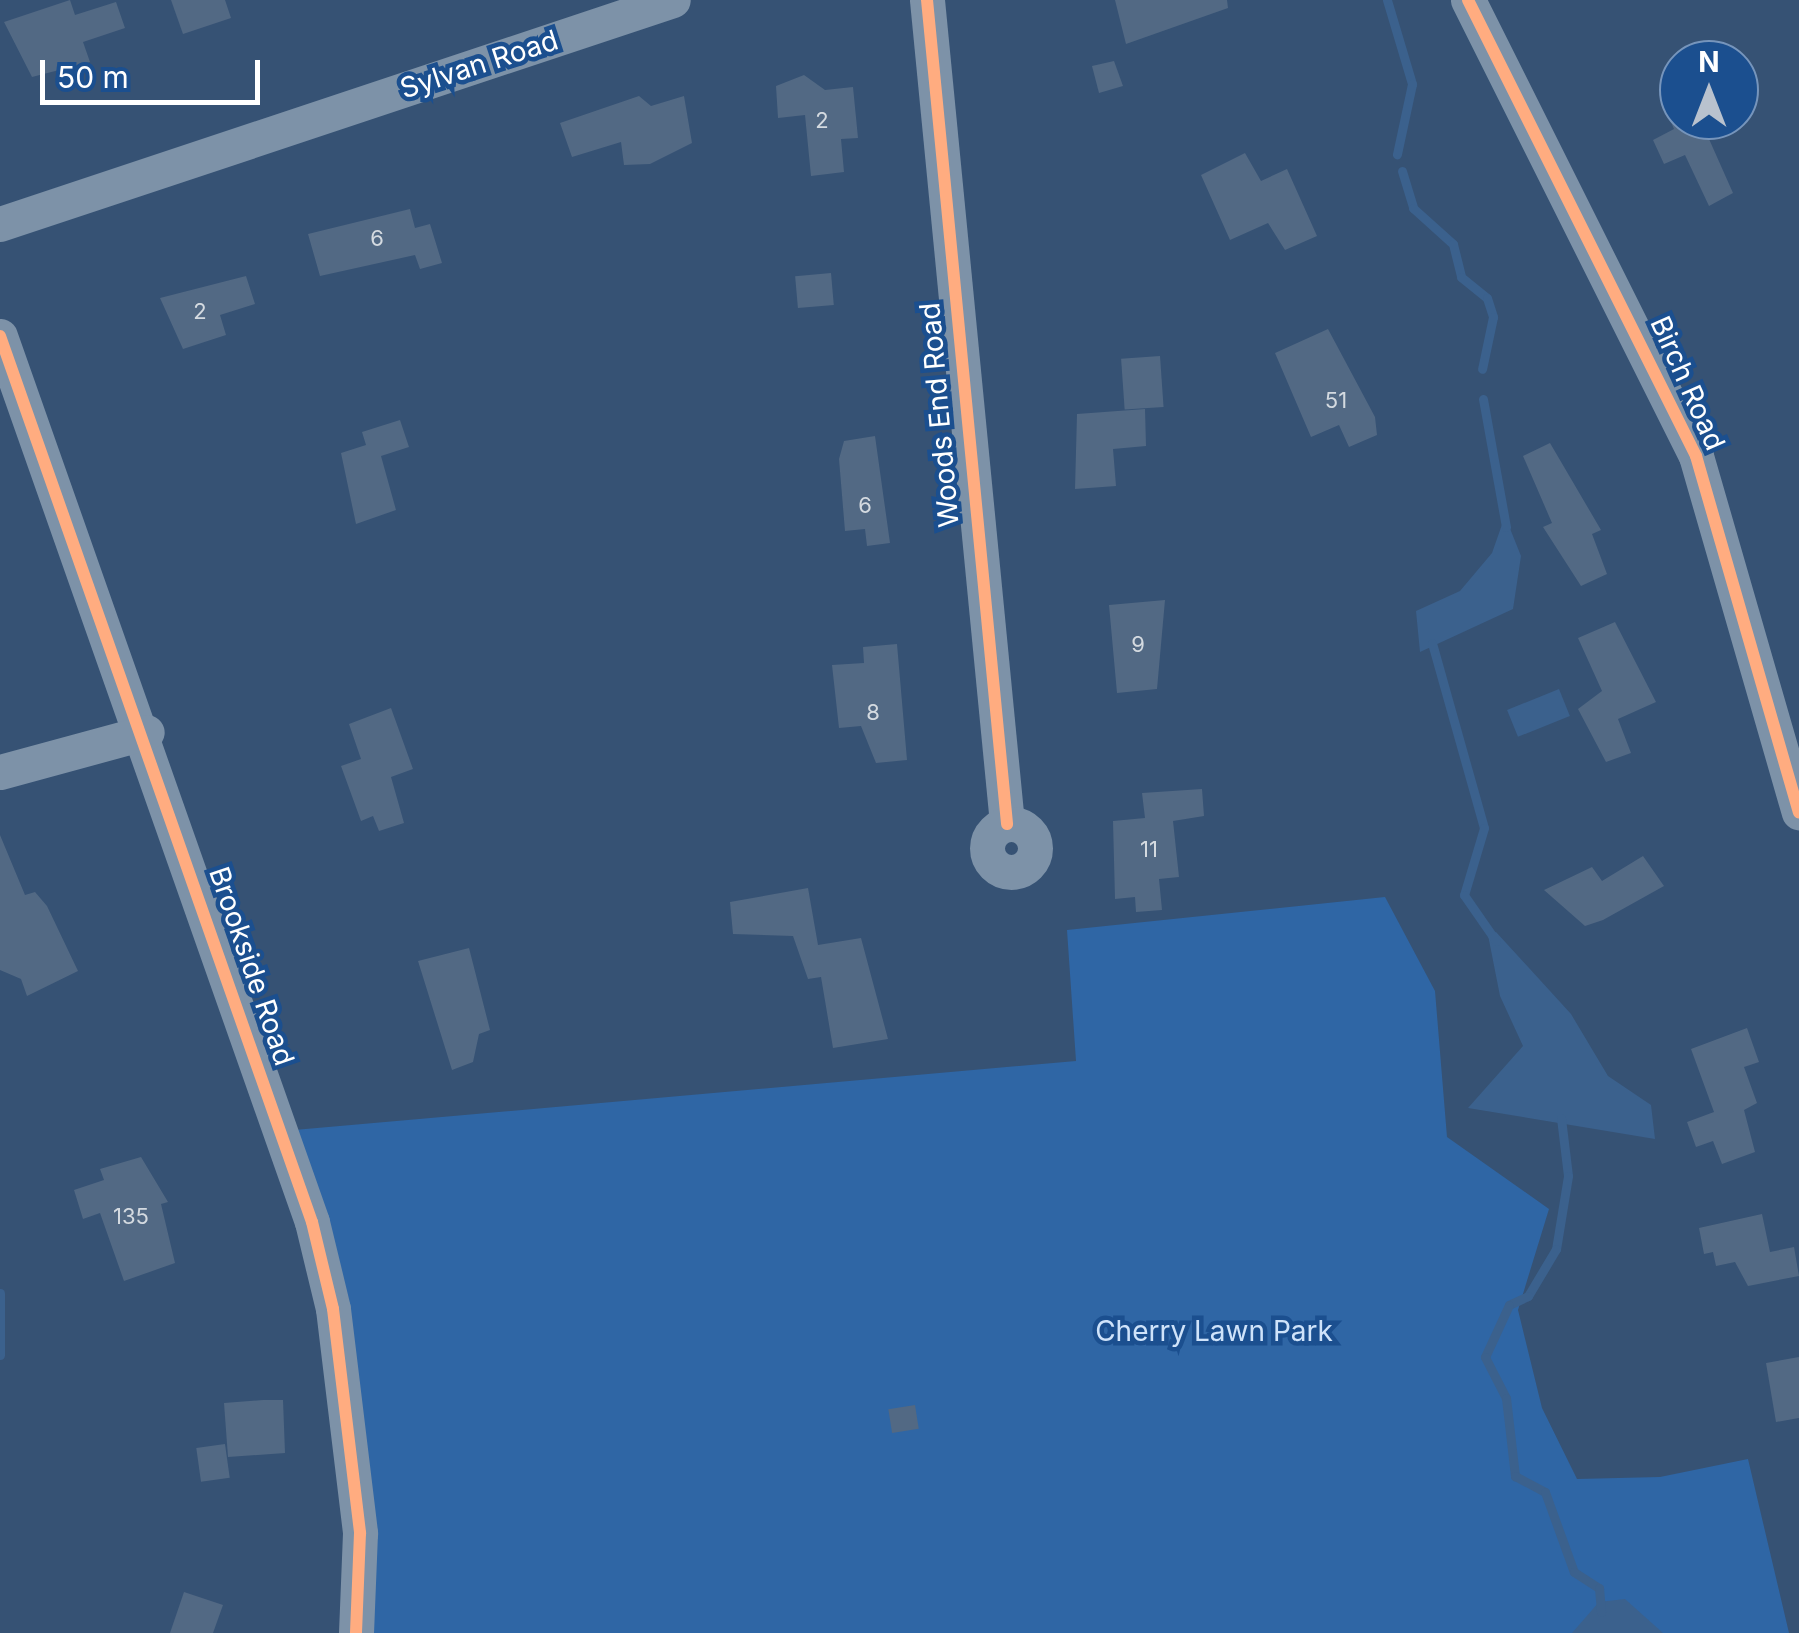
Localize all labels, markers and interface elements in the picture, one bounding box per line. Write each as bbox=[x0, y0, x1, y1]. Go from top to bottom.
street label: Sylvan Road bbox=[396, 23, 562, 105]
scale bar bbox=[45, 40, 265, 102]
north arrow bbox=[1659, 40, 1759, 140]
text: N bbox=[1698, 45, 1720, 79]
text: 50 m bbox=[57, 59, 129, 95]
house number: 2 bbox=[815, 108, 829, 134]
house number: 6 bbox=[370, 226, 384, 252]
house number: 2 bbox=[193, 299, 207, 325]
street label: Woods End Road bbox=[912, 301, 966, 529]
street label: Birch Road bbox=[1644, 311, 1732, 455]
house number: 51 bbox=[1325, 388, 1347, 414]
house number: 6 bbox=[858, 493, 872, 519]
house number: 9 bbox=[1131, 632, 1145, 658]
house number: 8 bbox=[866, 700, 880, 726]
house number: 11 bbox=[1140, 837, 1158, 863]
street label: Brookside Road bbox=[202, 862, 302, 1070]
house number: 135 bbox=[113, 1204, 149, 1230]
park label: Cherry Lawn Park bbox=[1095, 1314, 1333, 1348]

